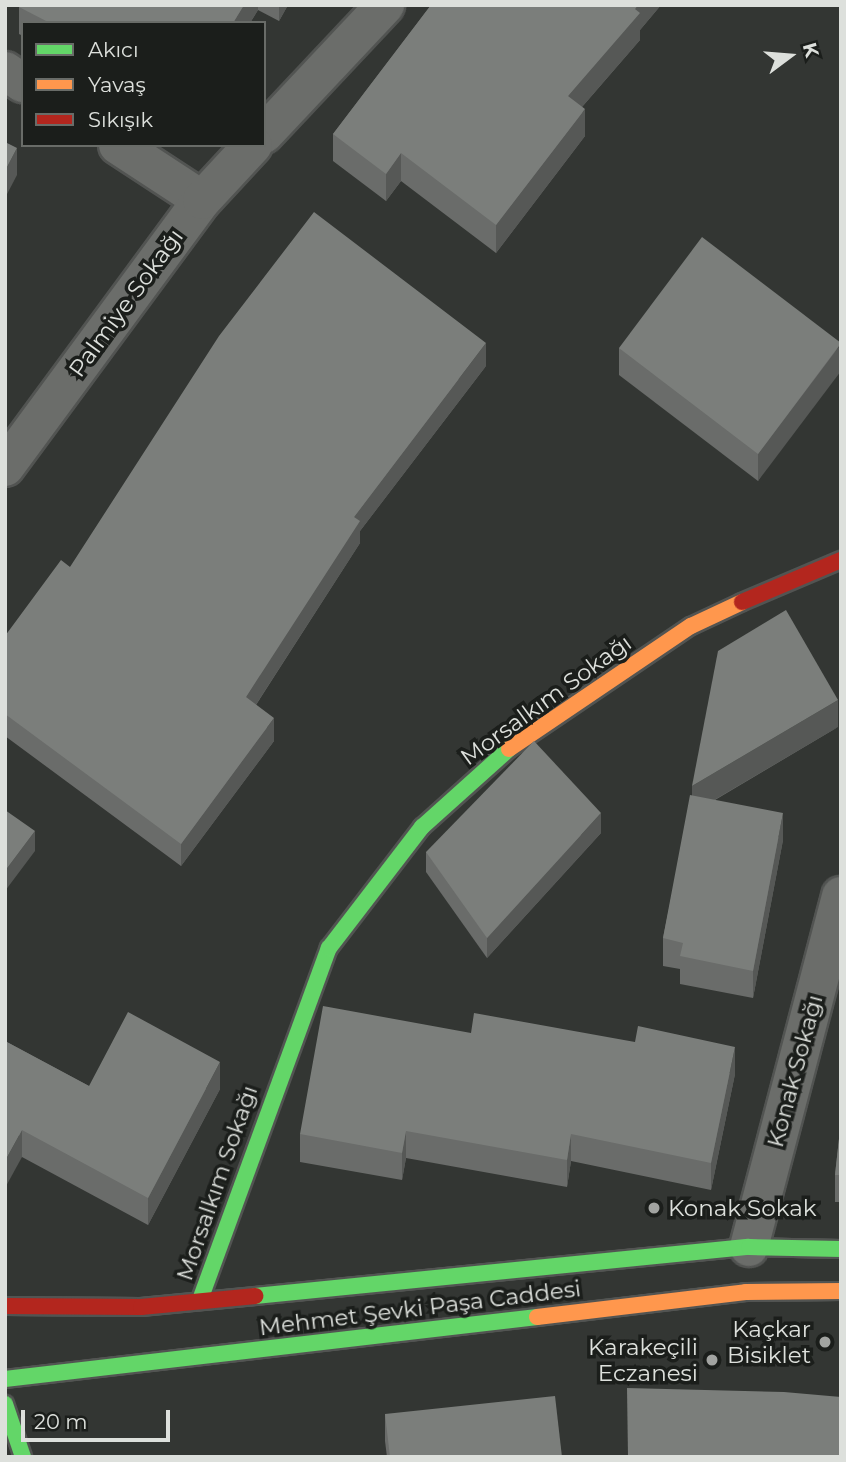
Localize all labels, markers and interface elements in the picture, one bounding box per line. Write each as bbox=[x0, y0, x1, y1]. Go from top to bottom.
legend bbox=[21, 21, 266, 147]
north arrow bbox=[755, 21, 825, 91]
text: Akıcı bbox=[88, 37, 139, 62]
text: K bbox=[798, 40, 824, 60]
text: Yavaş bbox=[88, 72, 146, 97]
text: Sıkışık bbox=[88, 107, 153, 132]
street label: Palmiye Sokağı bbox=[63, 224, 189, 382]
street label: Morsalkım Sokağı bbox=[455, 629, 637, 771]
street label: Konak Sokağı bbox=[761, 992, 829, 1150]
street label: Morsalkım Sokağı bbox=[171, 1082, 263, 1284]
place label: Konak Sokak bbox=[668, 1194, 817, 1222]
marker: Konak Sokak bbox=[646, 1200, 662, 1216]
street label: Mehmet Şevki Paşa Caddesi bbox=[257, 1275, 583, 1341]
place label: Kaçkar Bisiklet bbox=[727, 1315, 811, 1369]
place label: Karakeçili Eczanesi bbox=[588, 1333, 698, 1387]
marker: Kaçkar Bisiklet bbox=[817, 1334, 833, 1350]
marker: Karakeçili Eczanesi bbox=[704, 1352, 720, 1368]
scale bar bbox=[24, 1396, 173, 1440]
text: 20 m bbox=[34, 1409, 88, 1434]

